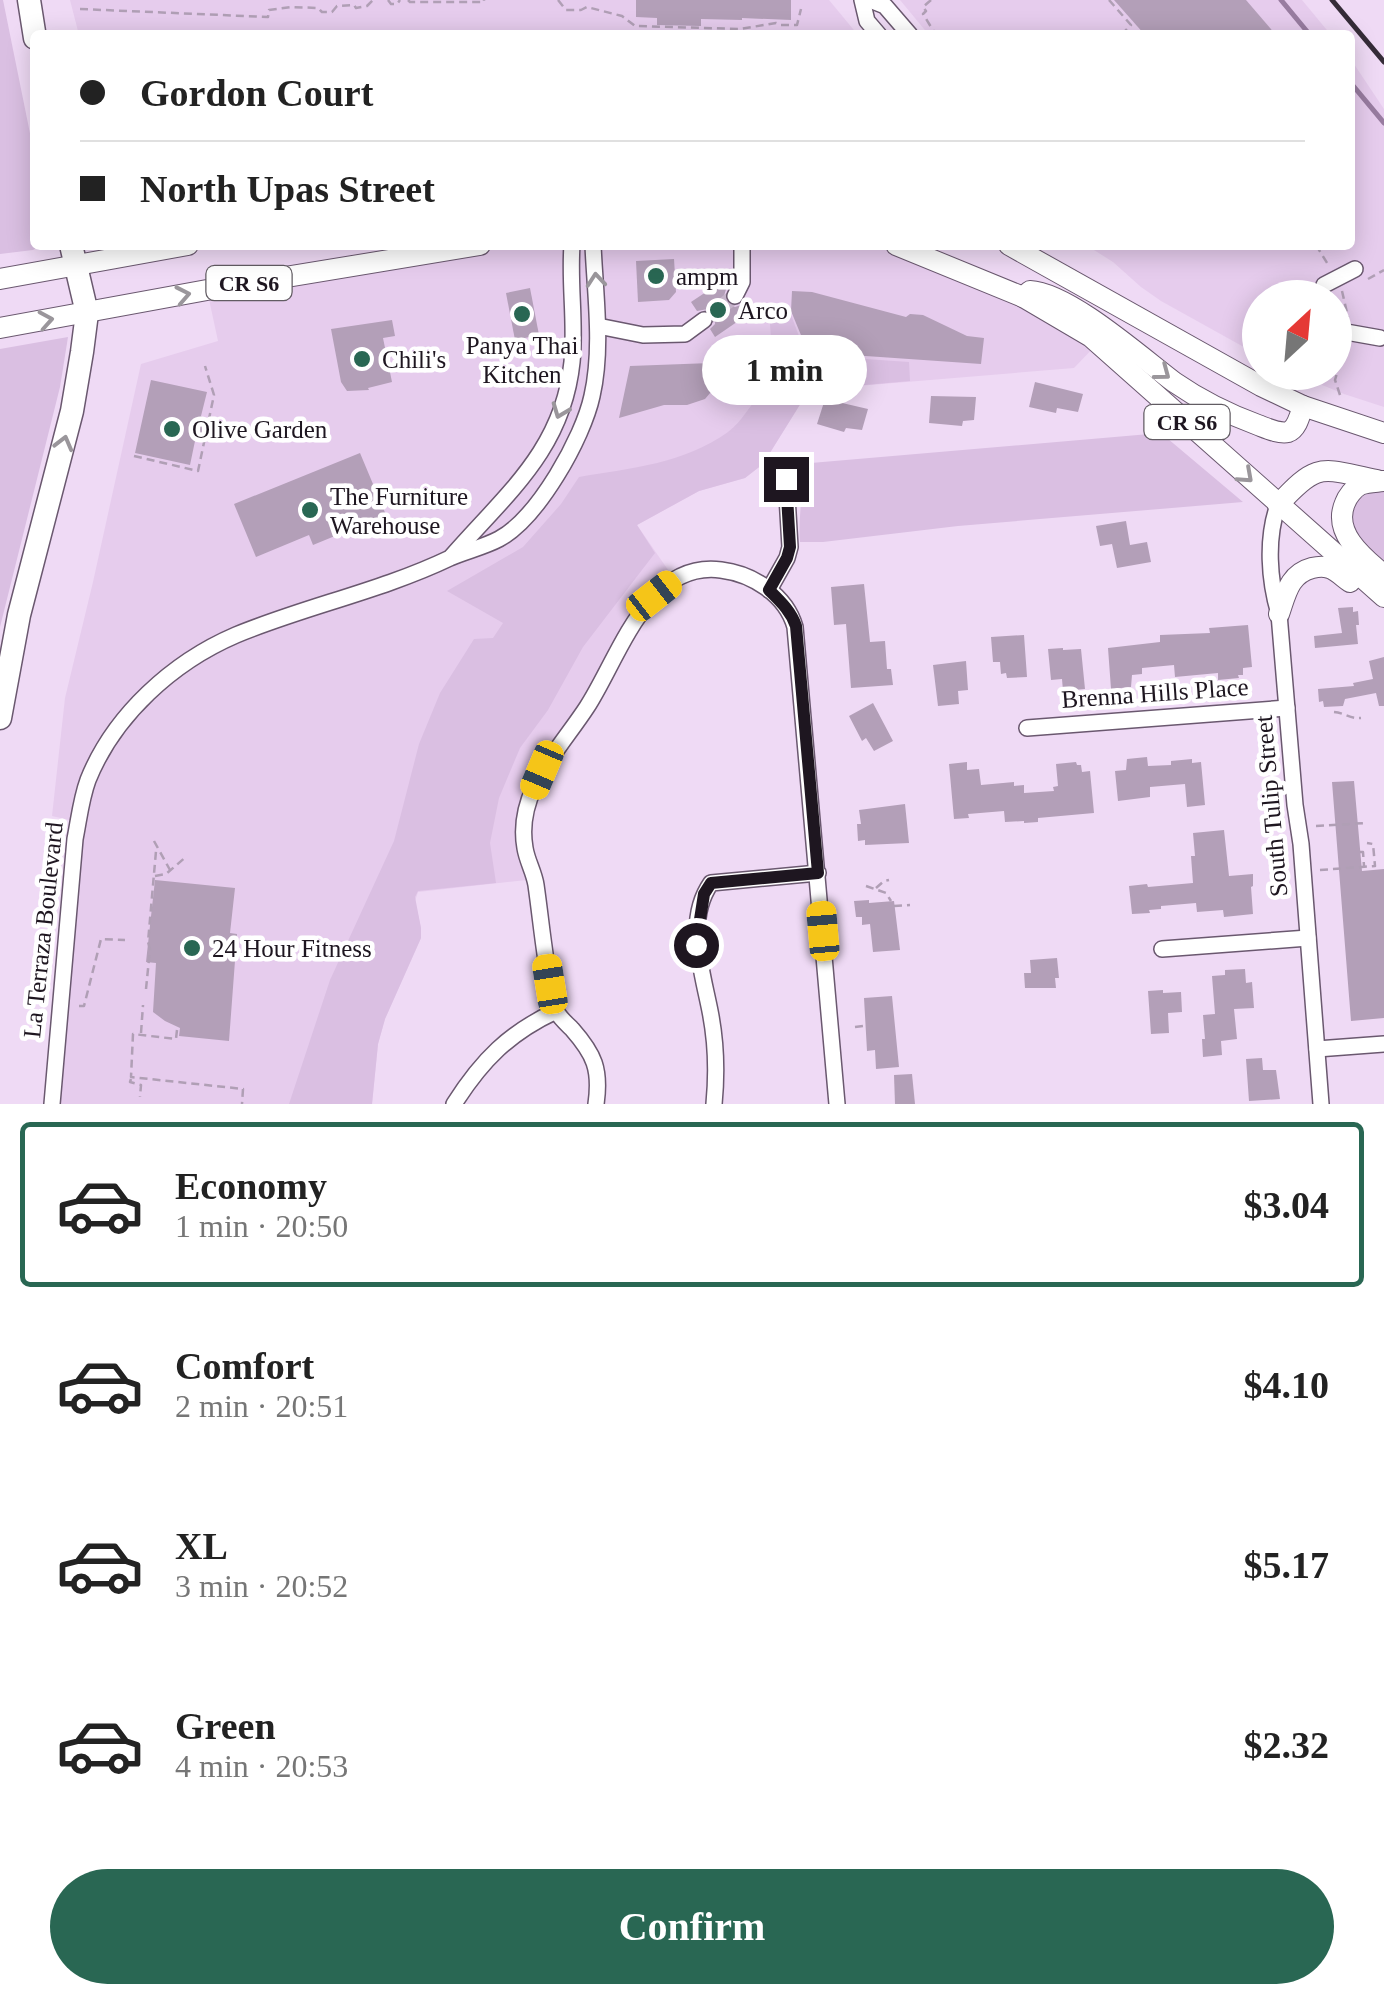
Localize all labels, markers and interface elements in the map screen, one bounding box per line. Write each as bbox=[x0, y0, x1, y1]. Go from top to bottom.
text: Gordon Court bbox=[140, 72, 373, 114]
text: North Upas Street bbox=[140, 168, 435, 210]
place label: ampm bbox=[676, 263, 739, 290]
marker: ampm bbox=[645, 265, 667, 287]
road number: CR S6 bbox=[206, 266, 292, 300]
one-way arrow bbox=[586, 271, 608, 287]
north arrow bbox=[1242, 280, 1352, 390]
map controls bbox=[1242, 280, 1352, 390]
one-way arrow bbox=[174, 285, 191, 306]
place label: Arco bbox=[738, 297, 788, 324]
marker: Arco bbox=[707, 299, 729, 321]
marker: Panya Thai Kitchen bbox=[511, 303, 533, 325]
one-way arrow bbox=[37, 310, 54, 331]
place label: Panya Thai Kitchen bbox=[466, 332, 578, 388]
callout: 1 min bbox=[704, 334, 868, 404]
place label: Chili's bbox=[382, 346, 446, 373]
marker: Chili's bbox=[351, 348, 373, 370]
text: 1 min bbox=[746, 352, 823, 388]
one-way arrow bbox=[1152, 362, 1170, 379]
one-way arrow bbox=[551, 401, 571, 418]
road number: CR S6 bbox=[1144, 405, 1230, 439]
place label: Olive Garden bbox=[192, 416, 328, 443]
marker: Olive Garden bbox=[161, 418, 183, 440]
one-way arrow bbox=[52, 435, 73, 452]
route end bbox=[764, 457, 809, 502]
one-way arrow bbox=[1234, 464, 1252, 482]
place label: The Furniture Warehouse bbox=[330, 483, 468, 539]
marker: The Furniture Warehouse bbox=[299, 499, 321, 521]
car bbox=[621, 566, 687, 626]
street label: Brenna Hills Place bbox=[1061, 673, 1249, 713]
street label: South Tulip Street bbox=[1250, 714, 1292, 898]
car bbox=[516, 737, 568, 803]
street label: La Terraza Boulevard bbox=[18, 820, 68, 1039]
car bbox=[805, 900, 841, 962]
route start bbox=[674, 923, 719, 968]
place label: 24 Hour Fitness bbox=[212, 935, 372, 962]
marker: 24 Hour Fitness bbox=[181, 937, 203, 959]
car bbox=[530, 952, 570, 1016]
icon: car bbox=[55, 1160, 145, 1250]
text: Economy bbox=[175, 1165, 327, 1207]
text: $3.04 bbox=[1244, 1184, 1329, 1226]
text: 1 min · 20:50 bbox=[175, 1208, 348, 1244]
icon: car bbox=[55, 1340, 145, 1430]
text: Comfort bbox=[175, 1345, 314, 1387]
text: $4.10 bbox=[1244, 1364, 1329, 1406]
text: 2 min · 20:51 bbox=[175, 1388, 348, 1424]
icon: car bbox=[55, 1520, 145, 1610]
text: XL bbox=[175, 1525, 228, 1567]
text: $5.17 bbox=[1244, 1544, 1329, 1586]
text: 3 min · 20:52 bbox=[175, 1568, 348, 1604]
icon: car bbox=[55, 1700, 145, 1790]
text: Green bbox=[175, 1705, 276, 1747]
text: $2.32 bbox=[1244, 1724, 1329, 1766]
text: 4 min · 20:53 bbox=[175, 1748, 348, 1784]
button: Confirm bbox=[50, 1869, 1334, 1984]

